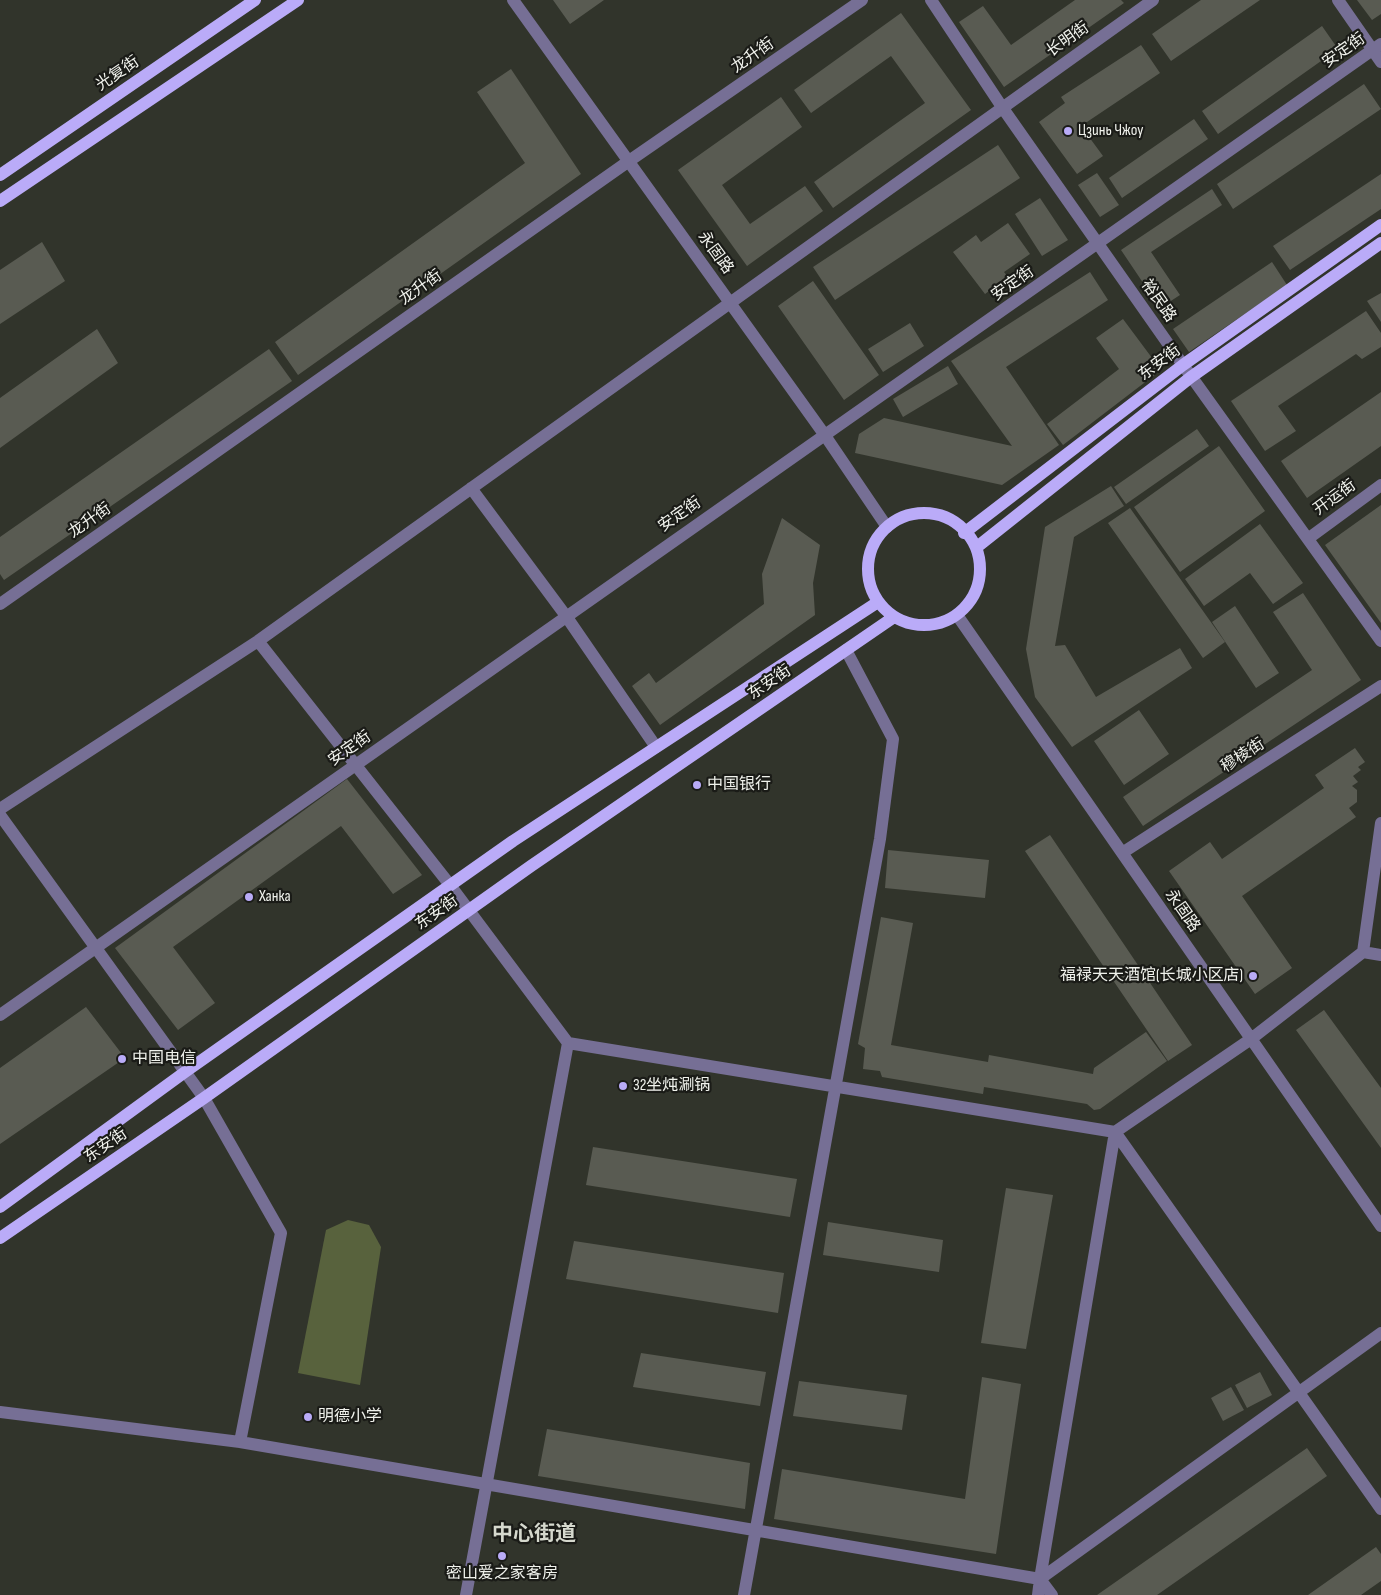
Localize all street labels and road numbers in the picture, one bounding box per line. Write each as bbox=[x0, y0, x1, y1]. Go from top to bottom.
street label: 长明街 bbox=[1043, 18, 1093, 62]
street label: 安定街 bbox=[1319, 29, 1369, 73]
street label: 龙升街 bbox=[728, 34, 778, 78]
street label: 光复街 bbox=[93, 53, 143, 95]
street label: 永固路 bbox=[693, 228, 737, 278]
street label: 安定街 bbox=[988, 262, 1038, 306]
street label: 龙升街 bbox=[396, 266, 446, 310]
street label: 裕民路 bbox=[1136, 276, 1180, 326]
street label: 东安街 bbox=[1135, 341, 1185, 385]
street label: 开运街 bbox=[1310, 476, 1360, 520]
street label: 安定街 bbox=[655, 493, 705, 537]
street label: 龙升街 bbox=[65, 499, 115, 543]
street label: 东安街 bbox=[745, 662, 795, 704]
street label: 安定街 bbox=[325, 727, 375, 771]
street label: 穆棱街 bbox=[1218, 735, 1268, 777]
street label: 永固路 bbox=[1160, 886, 1204, 936]
street label: 东安街 bbox=[412, 891, 462, 935]
street label: 东安街 bbox=[81, 1125, 131, 1167]

